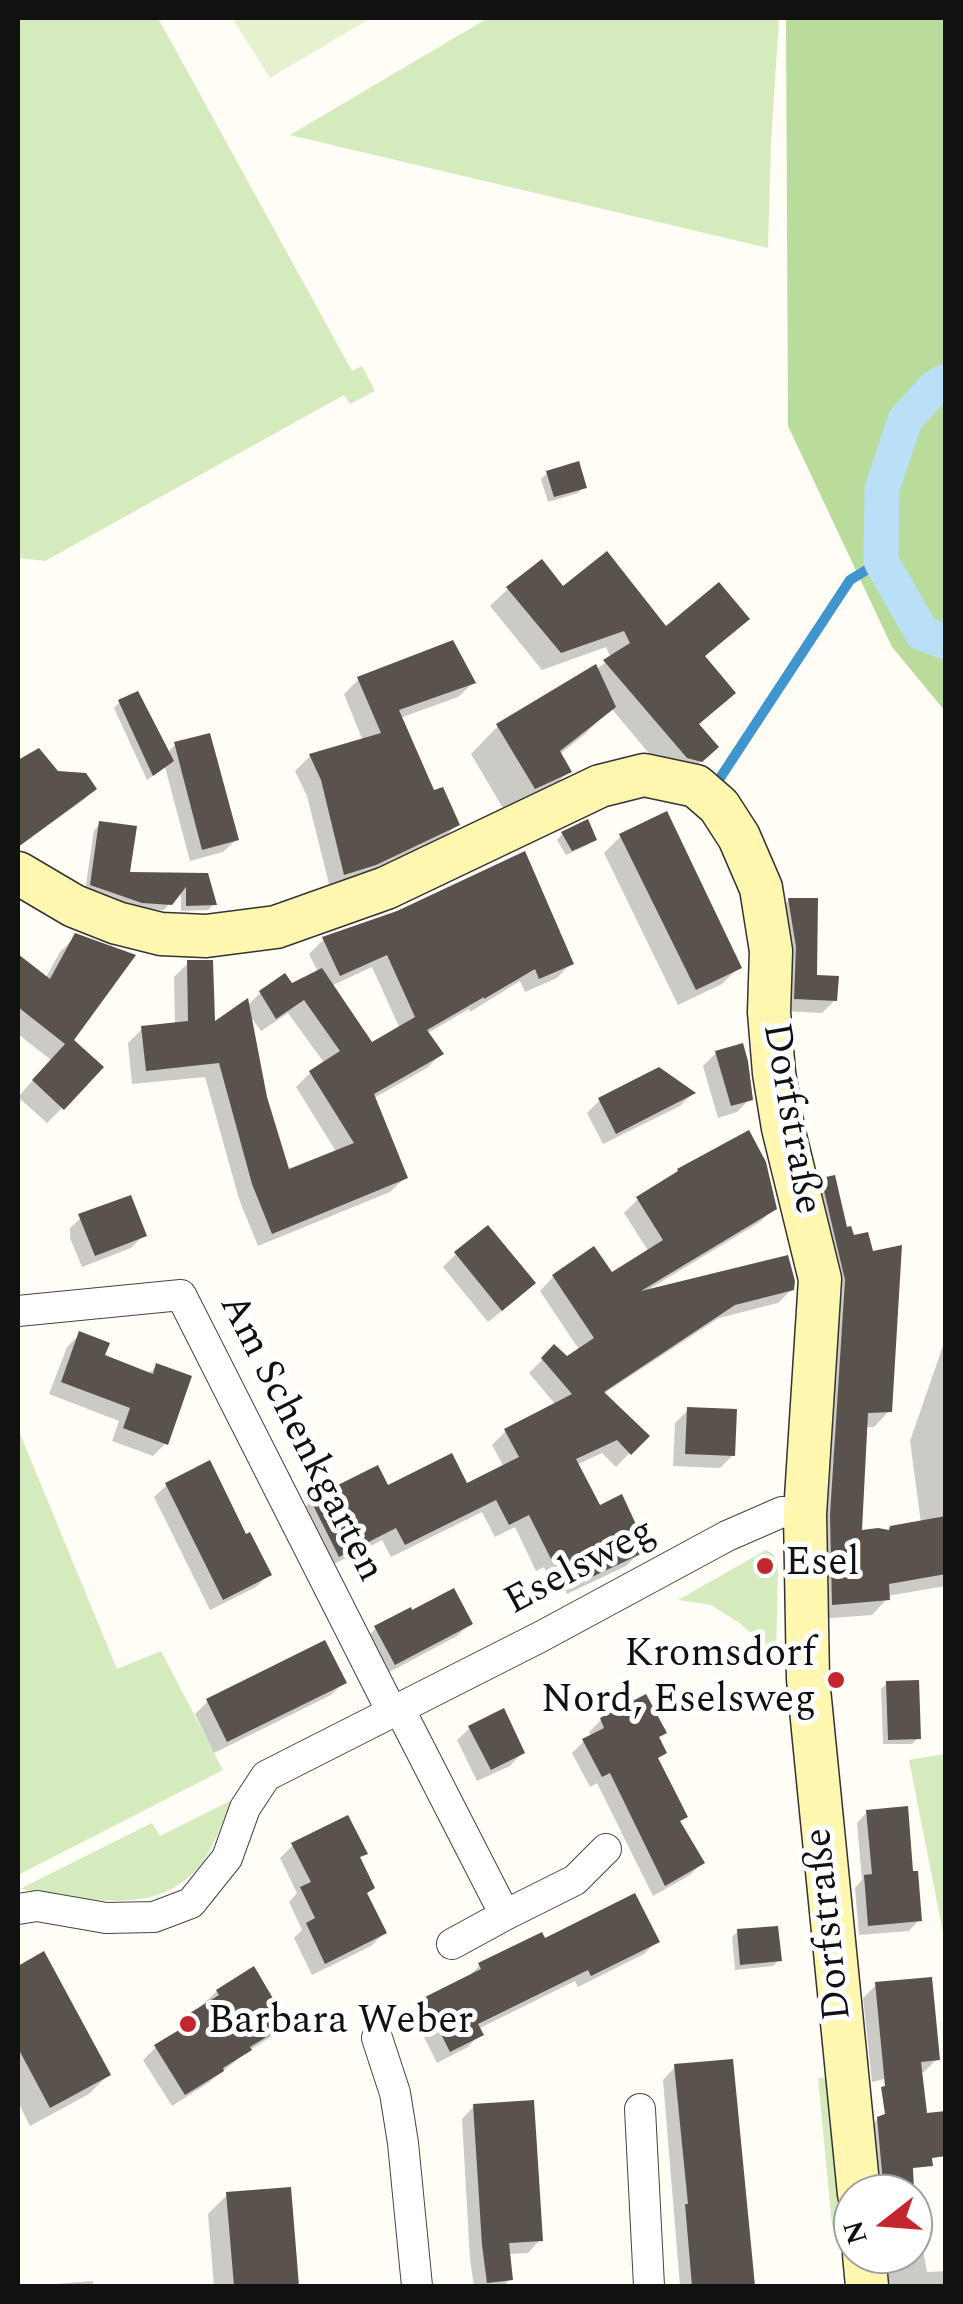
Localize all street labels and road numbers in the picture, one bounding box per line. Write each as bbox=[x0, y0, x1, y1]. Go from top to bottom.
street label: Dorfstraße bbox=[749, 1020, 829, 1218]
street label: Am Schenkgarten bbox=[206, 1287, 392, 1591]
street label: Eselsweg bbox=[498, 1510, 664, 1628]
street label: Dorfstraße bbox=[797, 1825, 865, 2023]

